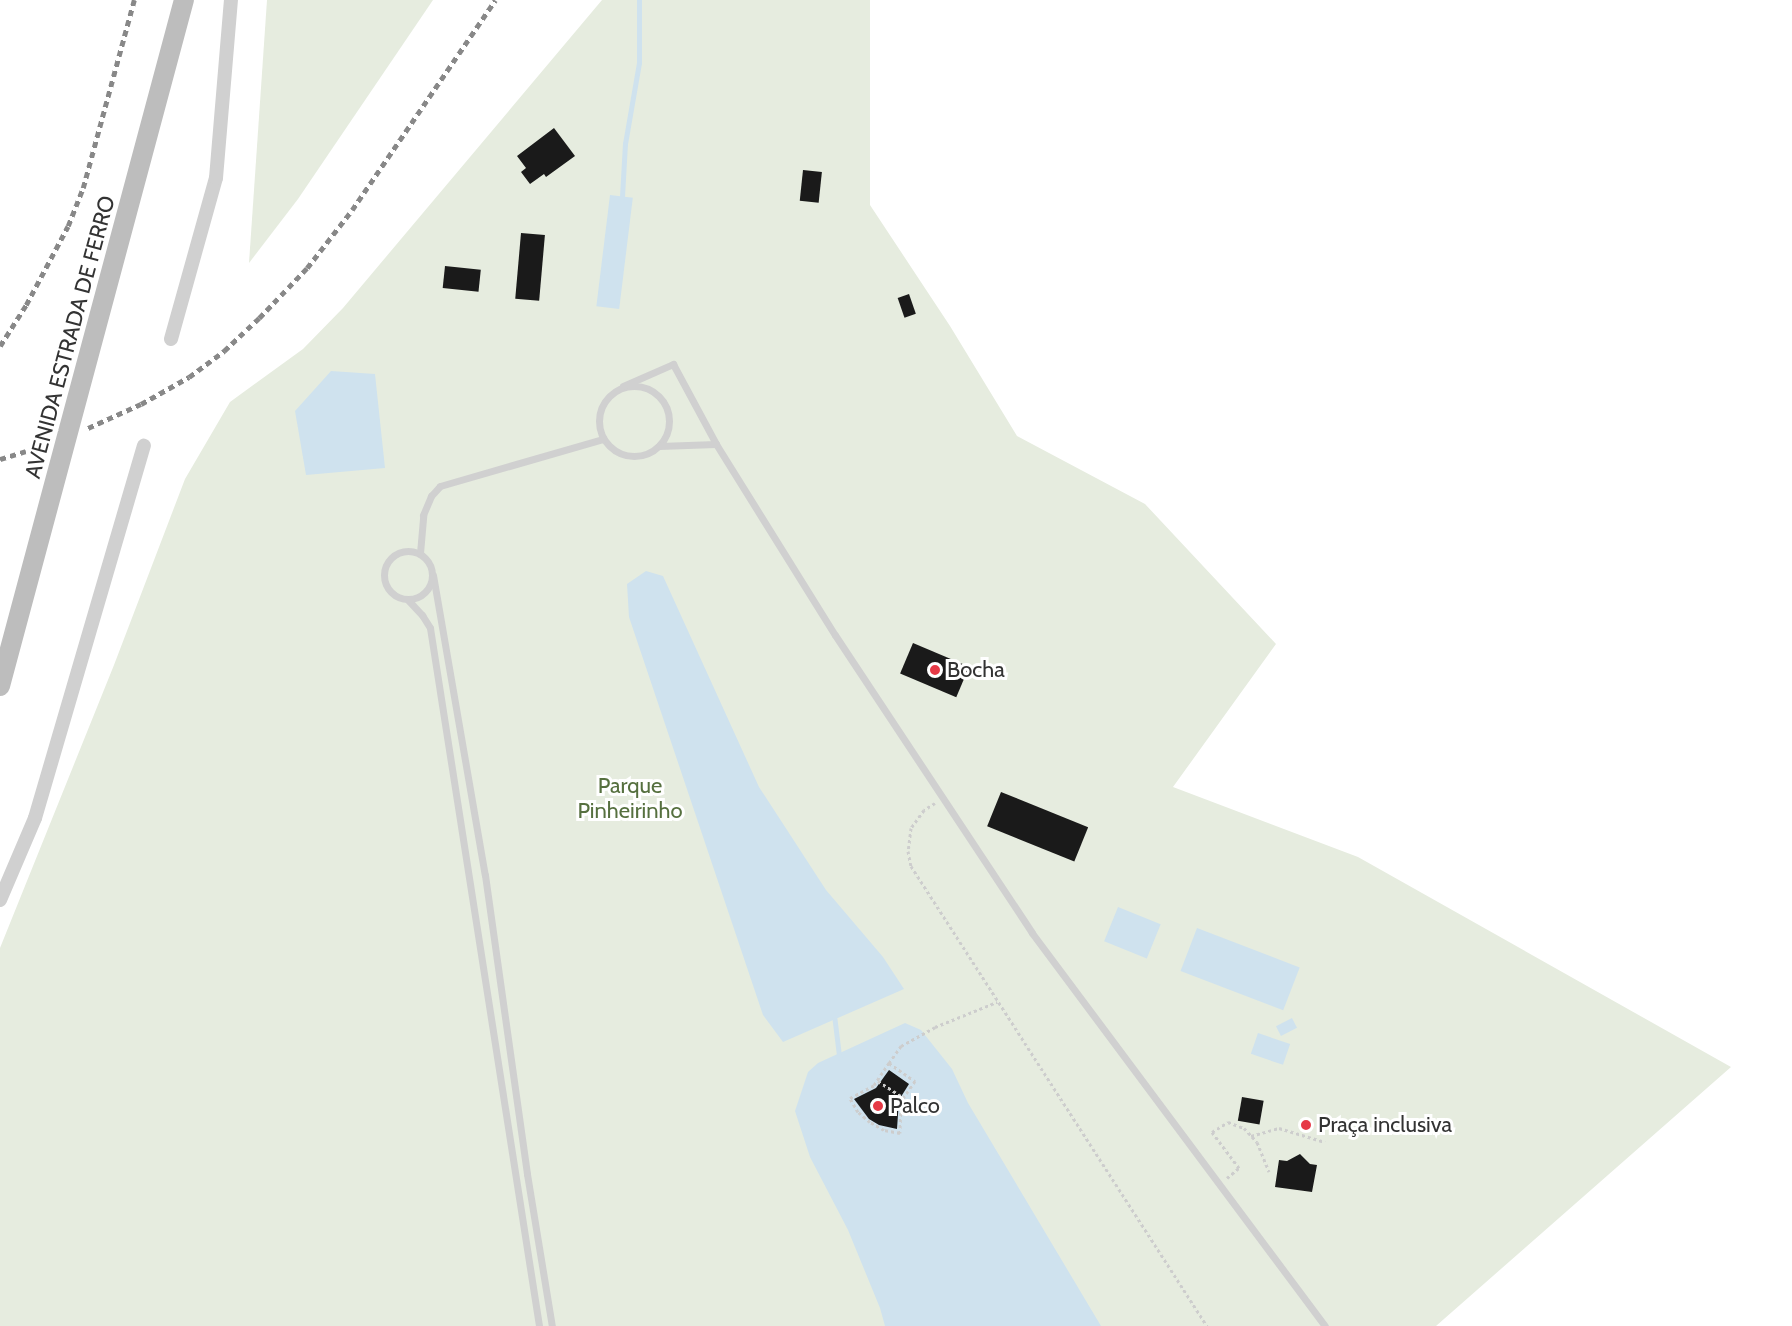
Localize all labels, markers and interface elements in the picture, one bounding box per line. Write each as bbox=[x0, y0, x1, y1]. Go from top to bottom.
street label: AVENIDA ESTRADA DE FERRO bbox=[20, 193, 120, 481]
place label: Bocha bbox=[947, 657, 1005, 683]
marker: Bocha bbox=[928, 663, 942, 677]
park label: Parque Pinheirinho bbox=[577, 772, 683, 824]
place label: Palco bbox=[890, 1093, 940, 1119]
marker: Palco bbox=[871, 1099, 885, 1113]
place label: Praça inclusiva bbox=[1318, 1112, 1452, 1138]
marker: Praça inclusiva bbox=[1299, 1118, 1313, 1132]

